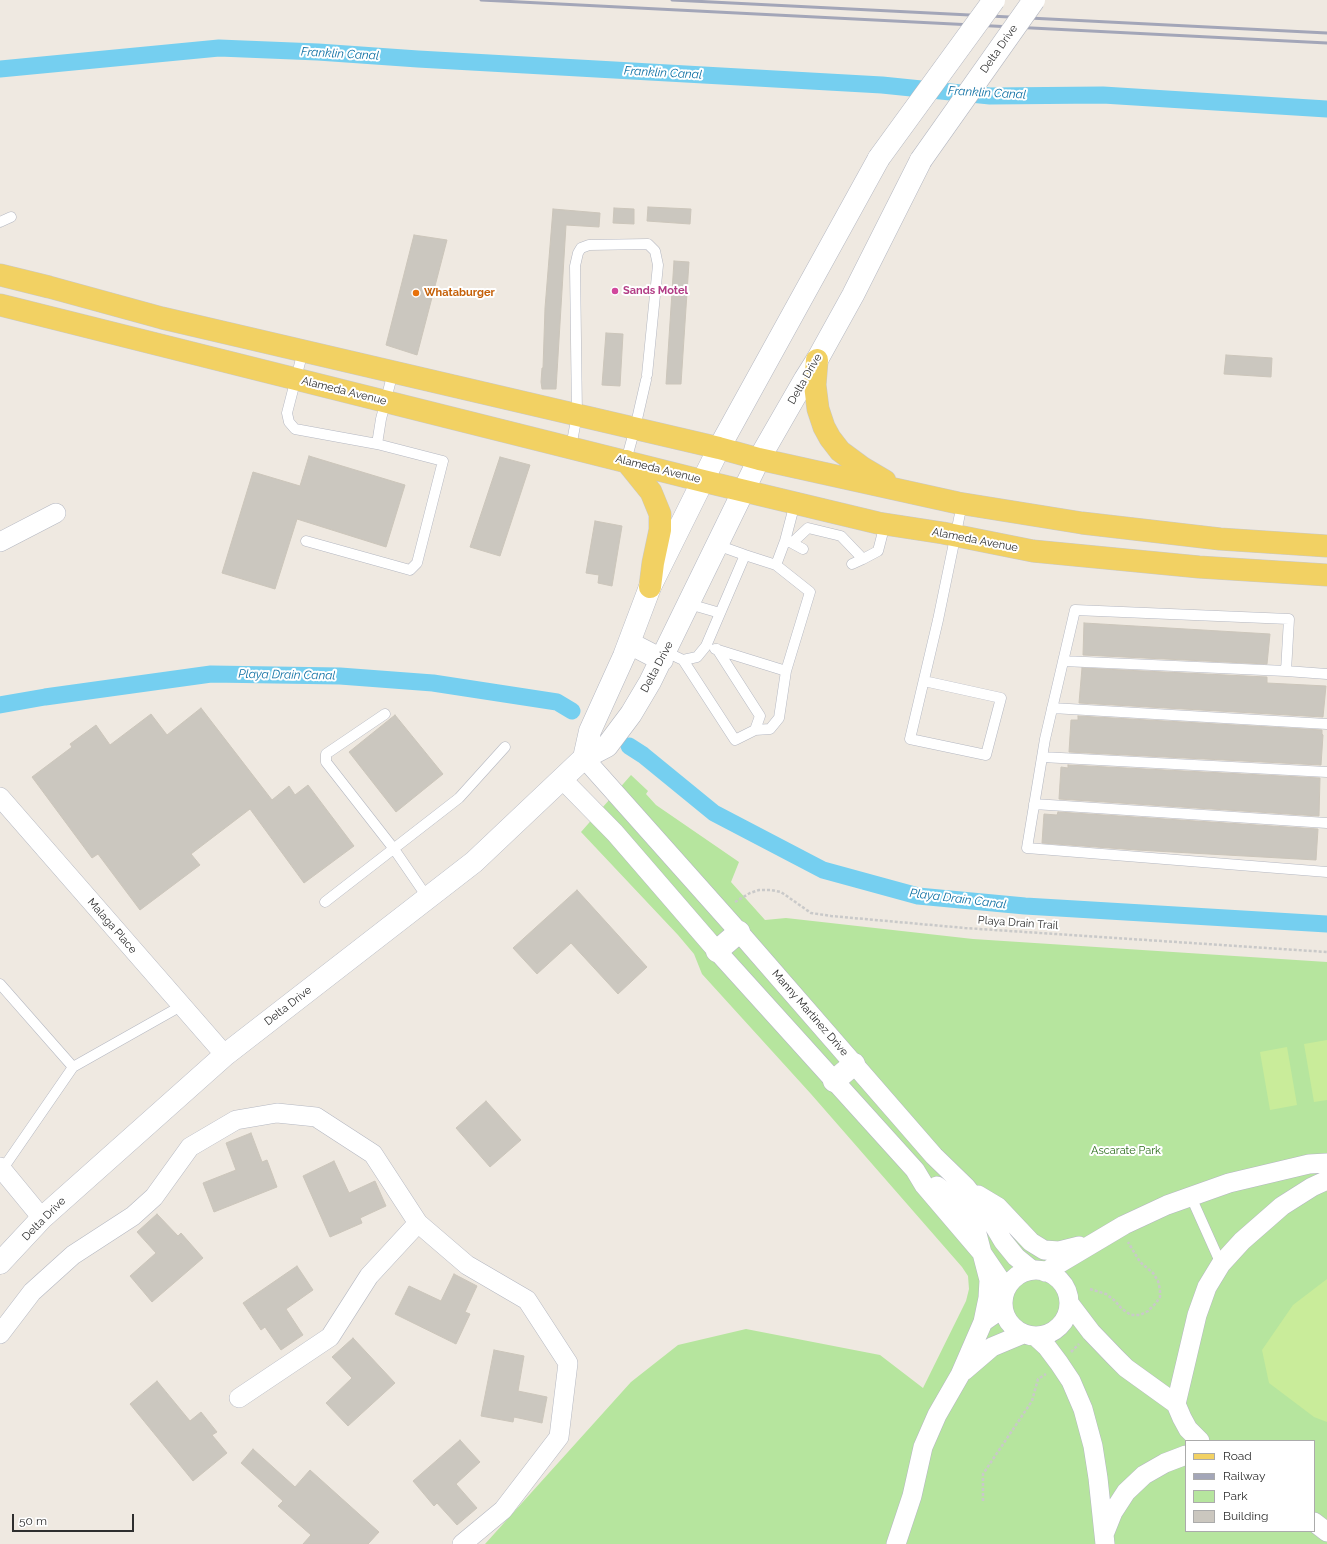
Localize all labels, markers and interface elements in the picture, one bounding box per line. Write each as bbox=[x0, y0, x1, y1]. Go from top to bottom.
street label: Delta Drive bbox=[978, 22, 1020, 76]
water label: Franklin Canal bbox=[301, 45, 379, 63]
water label: Franklin Canal bbox=[624, 64, 702, 82]
water label: Franklin Canal bbox=[948, 84, 1026, 102]
place label: Sands Motel bbox=[623, 284, 688, 298]
place label: Whataburger bbox=[424, 286, 495, 300]
marker: Sands Motel bbox=[610, 286, 620, 296]
marker: Whataburger bbox=[411, 288, 421, 298]
street label: Delta Drive bbox=[785, 351, 825, 407]
street label: Alameda Avenue bbox=[300, 374, 388, 408]
street label: Alameda Avenue bbox=[614, 452, 702, 486]
street label: Alameda Avenue bbox=[931, 525, 1019, 555]
street label: Delta Drive bbox=[638, 639, 676, 695]
water label: Playa Drain Canal bbox=[238, 667, 336, 683]
water label: Playa Drain Canal bbox=[909, 886, 1007, 912]
street label: Malaga Place bbox=[85, 896, 139, 956]
street label: Playa Drain Trail bbox=[977, 914, 1059, 932]
street label: Manny Martinez Drive bbox=[769, 967, 851, 1059]
street label: Delta Drive bbox=[262, 984, 314, 1028]
park label: Ascarate Park bbox=[1091, 1144, 1161, 1158]
street label: Delta Drive bbox=[20, 1195, 68, 1243]
legend bbox=[1185, 1440, 1315, 1532]
text: Road bbox=[1223, 1449, 1252, 1463]
text: Railway bbox=[1223, 1469, 1265, 1483]
text: Park bbox=[1223, 1489, 1248, 1503]
scale bar bbox=[14, 1506, 136, 1532]
text: Building bbox=[1223, 1509, 1269, 1523]
text: 50 m bbox=[19, 1514, 47, 1528]

